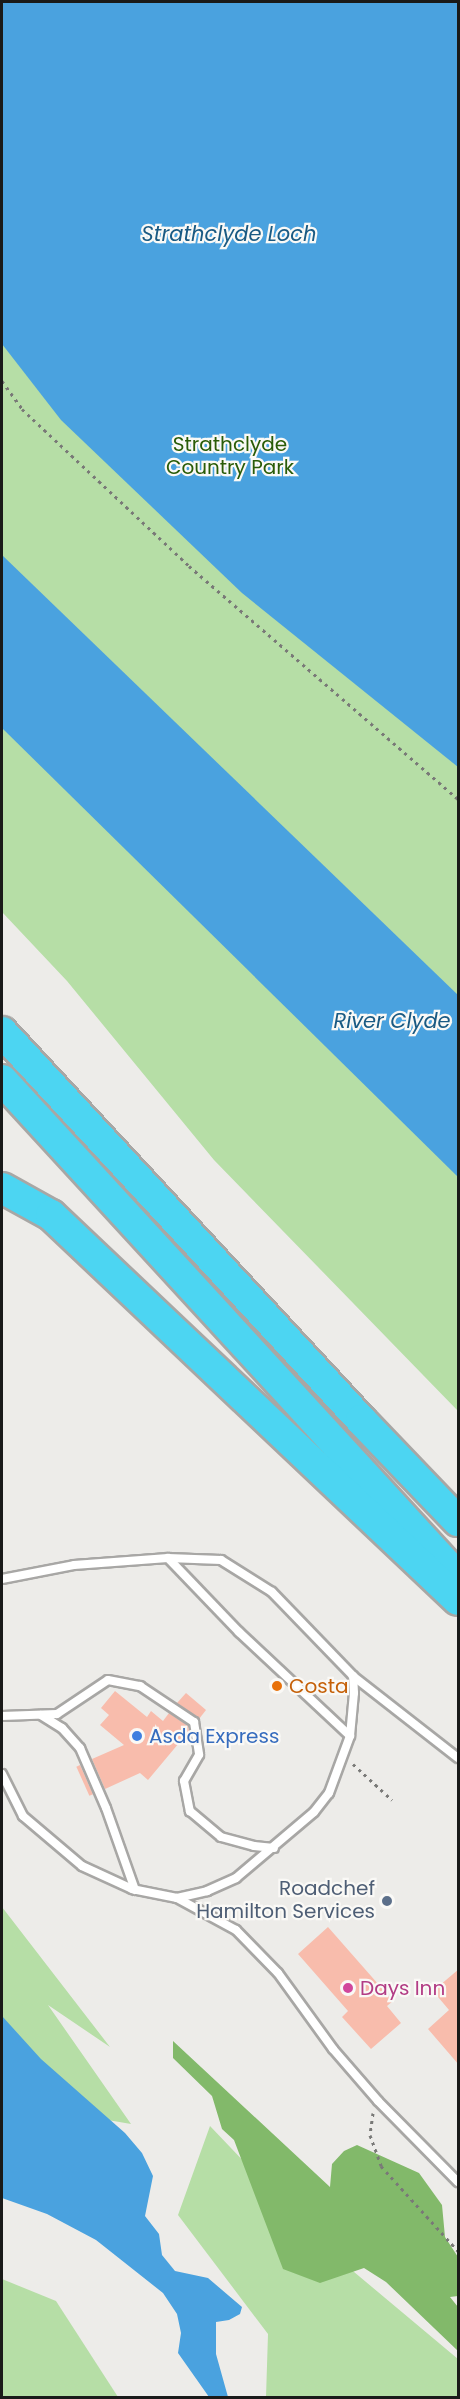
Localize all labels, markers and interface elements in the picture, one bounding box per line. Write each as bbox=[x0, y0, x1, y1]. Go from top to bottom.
water label: Strathclyde Loch bbox=[142, 221, 316, 247]
park label: Strathclyde Country Park bbox=[166, 433, 294, 480]
water label: River Clyde bbox=[333, 1008, 451, 1034]
place label: Costa bbox=[289, 1674, 348, 1698]
marker: Costa bbox=[270, 1679, 284, 1693]
place label: Asda Express bbox=[149, 1724, 279, 1748]
marker: Asda Express bbox=[130, 1729, 144, 1743]
place label: Roadchef Hamilton Services bbox=[196, 1877, 375, 1924]
marker: Roadchef Hamilton Services bbox=[380, 1894, 394, 1908]
place label: Days Inn bbox=[360, 1976, 445, 2000]
marker: Days Inn bbox=[341, 1981, 355, 1995]

